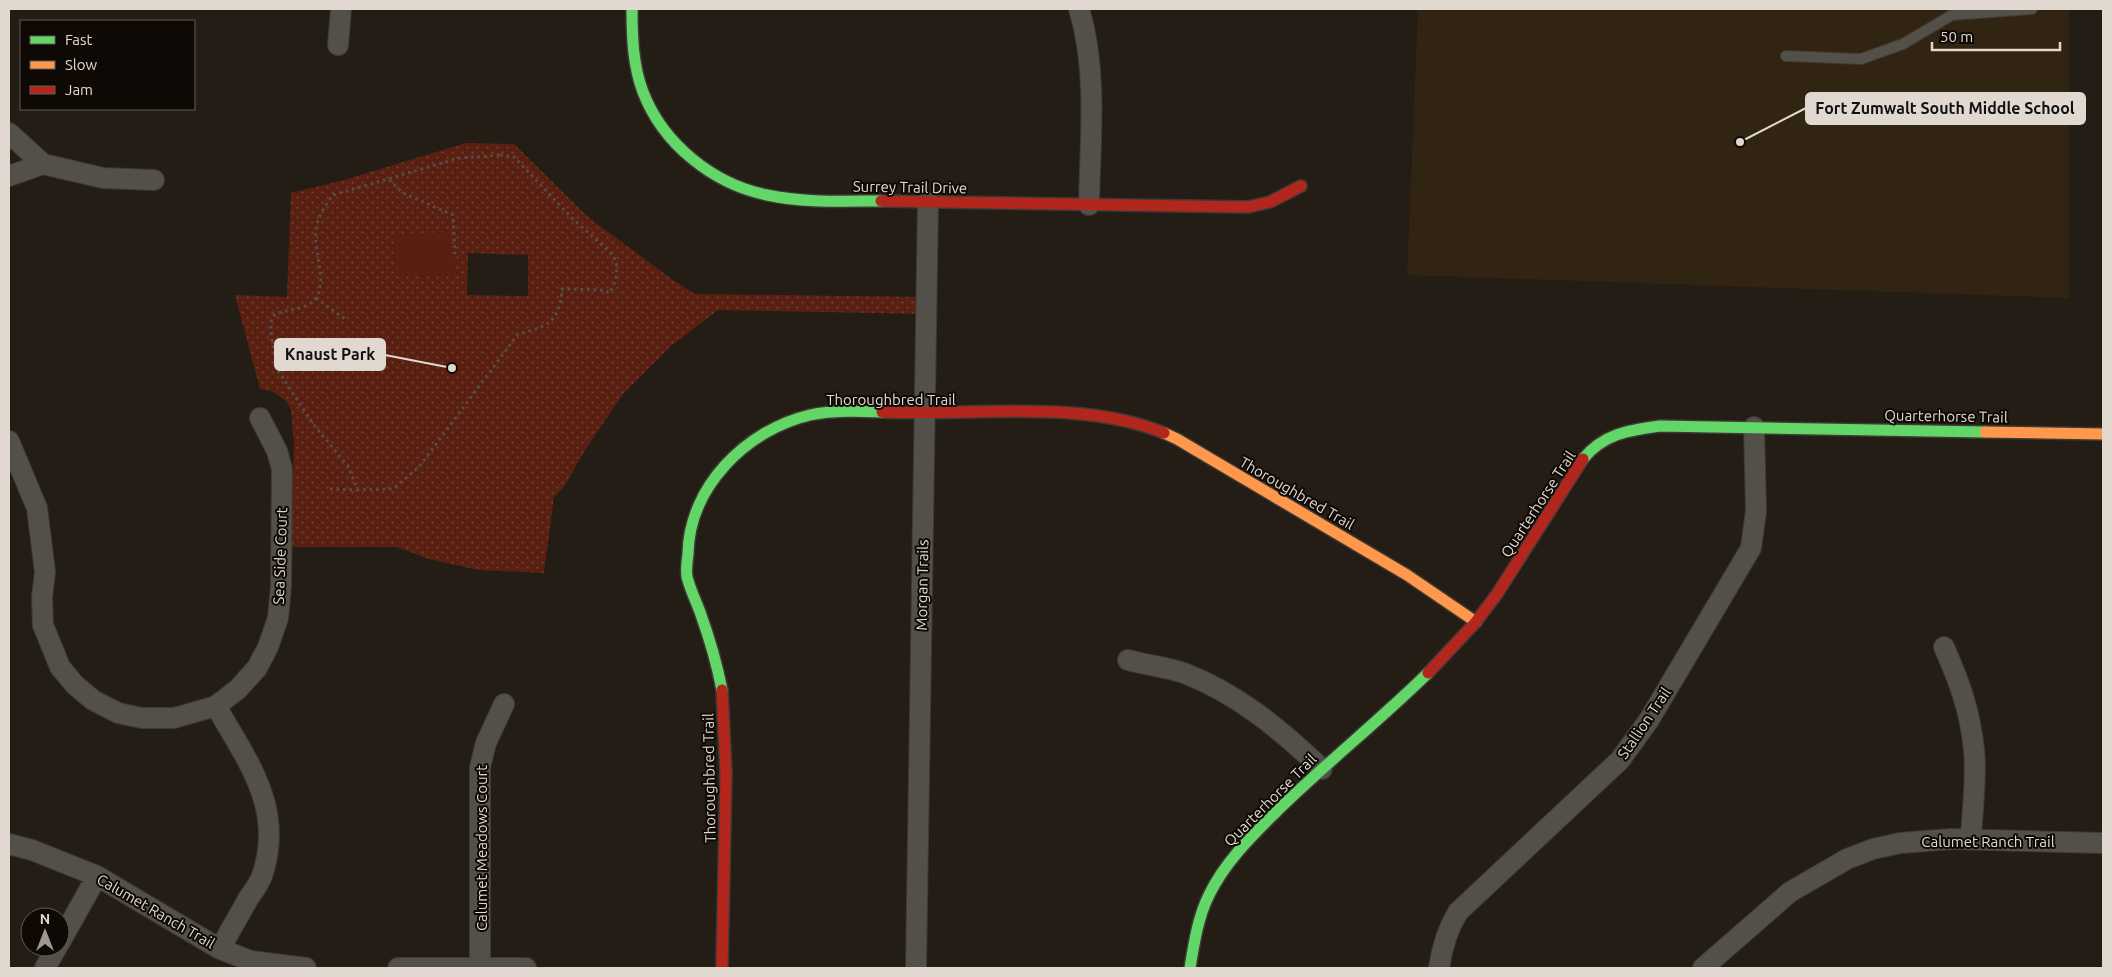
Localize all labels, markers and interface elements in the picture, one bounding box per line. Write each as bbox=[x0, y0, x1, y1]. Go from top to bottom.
legend bbox=[20, 20, 195, 110]
scale bar bbox=[1932, 20, 2060, 52]
text: 50 m bbox=[1940, 28, 1973, 45]
text: Fast bbox=[65, 31, 93, 48]
text: Slow bbox=[65, 56, 98, 73]
text: Jam bbox=[65, 81, 93, 98]
callout: Fort Zumwalt South Middle School bbox=[1806, 93, 2085, 124]
text: Fort Zumwalt South Middle School bbox=[1815, 99, 2075, 117]
street label: Surrey Trail Drive bbox=[853, 178, 967, 196]
callout: Knaust Park bbox=[275, 339, 385, 370]
text: Knaust Park bbox=[285, 345, 375, 363]
street label: Thoroughbred Trail bbox=[826, 391, 956, 408]
street label: Quarterhorse Trail bbox=[1884, 406, 2008, 426]
street label: Quarterhorse Trail bbox=[1497, 448, 1579, 560]
street label: Thoroughbred Trail bbox=[1237, 453, 1357, 533]
street label: Sea Side Court bbox=[270, 507, 290, 605]
street label: Morgan Trails bbox=[913, 539, 931, 631]
street label: Stallion Trail bbox=[1614, 684, 1674, 762]
street label: Thoroughbred Trail bbox=[699, 713, 719, 843]
street label: Quarterhorse Trail bbox=[1220, 750, 1320, 850]
street label: Calumet Meadows Court bbox=[473, 765, 490, 931]
street label: Calumet Ranch Trail bbox=[1921, 833, 2055, 850]
street label: Calumet Ranch Trail bbox=[94, 870, 218, 952]
north arrow bbox=[20, 907, 70, 957]
text: N bbox=[40, 911, 50, 927]

